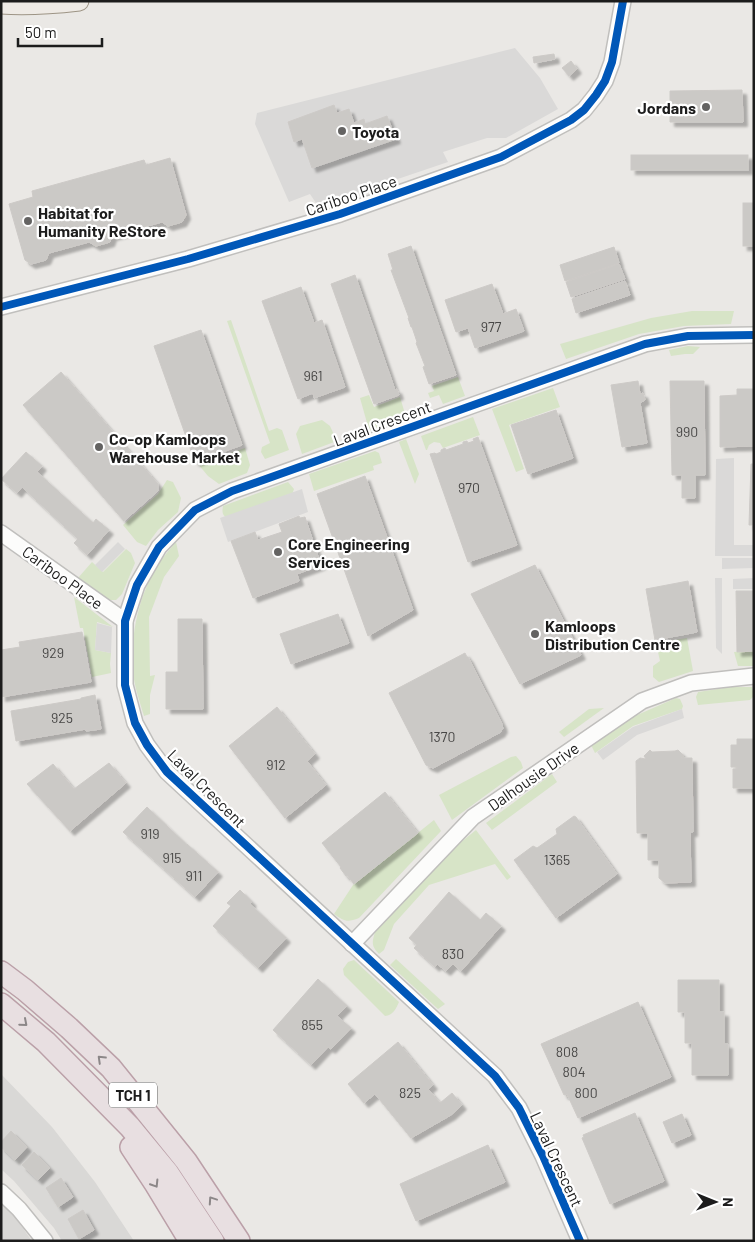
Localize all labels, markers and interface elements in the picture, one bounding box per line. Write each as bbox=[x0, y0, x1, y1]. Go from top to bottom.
scale bar bbox=[18, 15, 101, 47]
text: 50 m bbox=[25, 23, 57, 41]
place label: Jordans bbox=[638, 98, 696, 117]
marker: Jordans bbox=[700, 101, 712, 113]
place label: Toyota bbox=[352, 122, 399, 141]
marker: Toyota bbox=[336, 125, 348, 137]
street label: Cariboo Place bbox=[303, 171, 399, 219]
place label: Habitat for Humanity ReStore bbox=[38, 203, 167, 240]
marker: Habitat for Humanity ReStore bbox=[22, 215, 34, 227]
house number: 977 bbox=[481, 318, 502, 335]
house number: 961 bbox=[303, 367, 323, 384]
street label: Laval Crescent bbox=[331, 397, 433, 449]
house number: 990 bbox=[676, 423, 698, 440]
place label: Co-op Kamloops Warehouse Market bbox=[109, 429, 240, 466]
marker: Co-op Kamloops Warehouse Market bbox=[93, 441, 105, 453]
house number: 970 bbox=[458, 479, 480, 496]
place label: Core Engineering Services bbox=[288, 534, 410, 571]
street label: Cariboo Place bbox=[19, 541, 107, 613]
marker: Core Engineering Services bbox=[272, 546, 284, 558]
place label: Kamloops Distribution Centre bbox=[545, 616, 680, 653]
marker: Kamloops Distribution Centre bbox=[529, 628, 541, 640]
house number: 929 bbox=[42, 644, 64, 661]
house number: 925 bbox=[51, 709, 73, 726]
house number: 1370 bbox=[429, 728, 455, 745]
street label: Dalhousie Drive bbox=[484, 738, 582, 814]
street label: Laval Crescent bbox=[164, 745, 250, 831]
house number: 912 bbox=[266, 756, 286, 773]
house number: 919 bbox=[140, 825, 160, 842]
house number: 915 bbox=[162, 849, 182, 866]
house number: 1365 bbox=[544, 851, 570, 868]
house number: 911 bbox=[186, 867, 202, 884]
house number: 830 bbox=[442, 945, 464, 962]
house number: 855 bbox=[301, 1016, 323, 1033]
one-way arrow bbox=[18, 1017, 27, 1026]
house number: 808 bbox=[556, 1043, 578, 1060]
one-way arrow bbox=[98, 1056, 107, 1065]
house number: 804 bbox=[563, 1063, 585, 1080]
road number: TCH 1 bbox=[109, 1082, 157, 1108]
house number: 825 bbox=[399, 1084, 421, 1101]
house number: 800 bbox=[574, 1084, 598, 1101]
street label: Laval Crescent bbox=[527, 1109, 587, 1209]
north arrow bbox=[690, 1177, 740, 1227]
one-way arrow bbox=[149, 1178, 159, 1187]
one-way arrow bbox=[209, 1196, 218, 1206]
text: N bbox=[720, 1197, 737, 1207]

